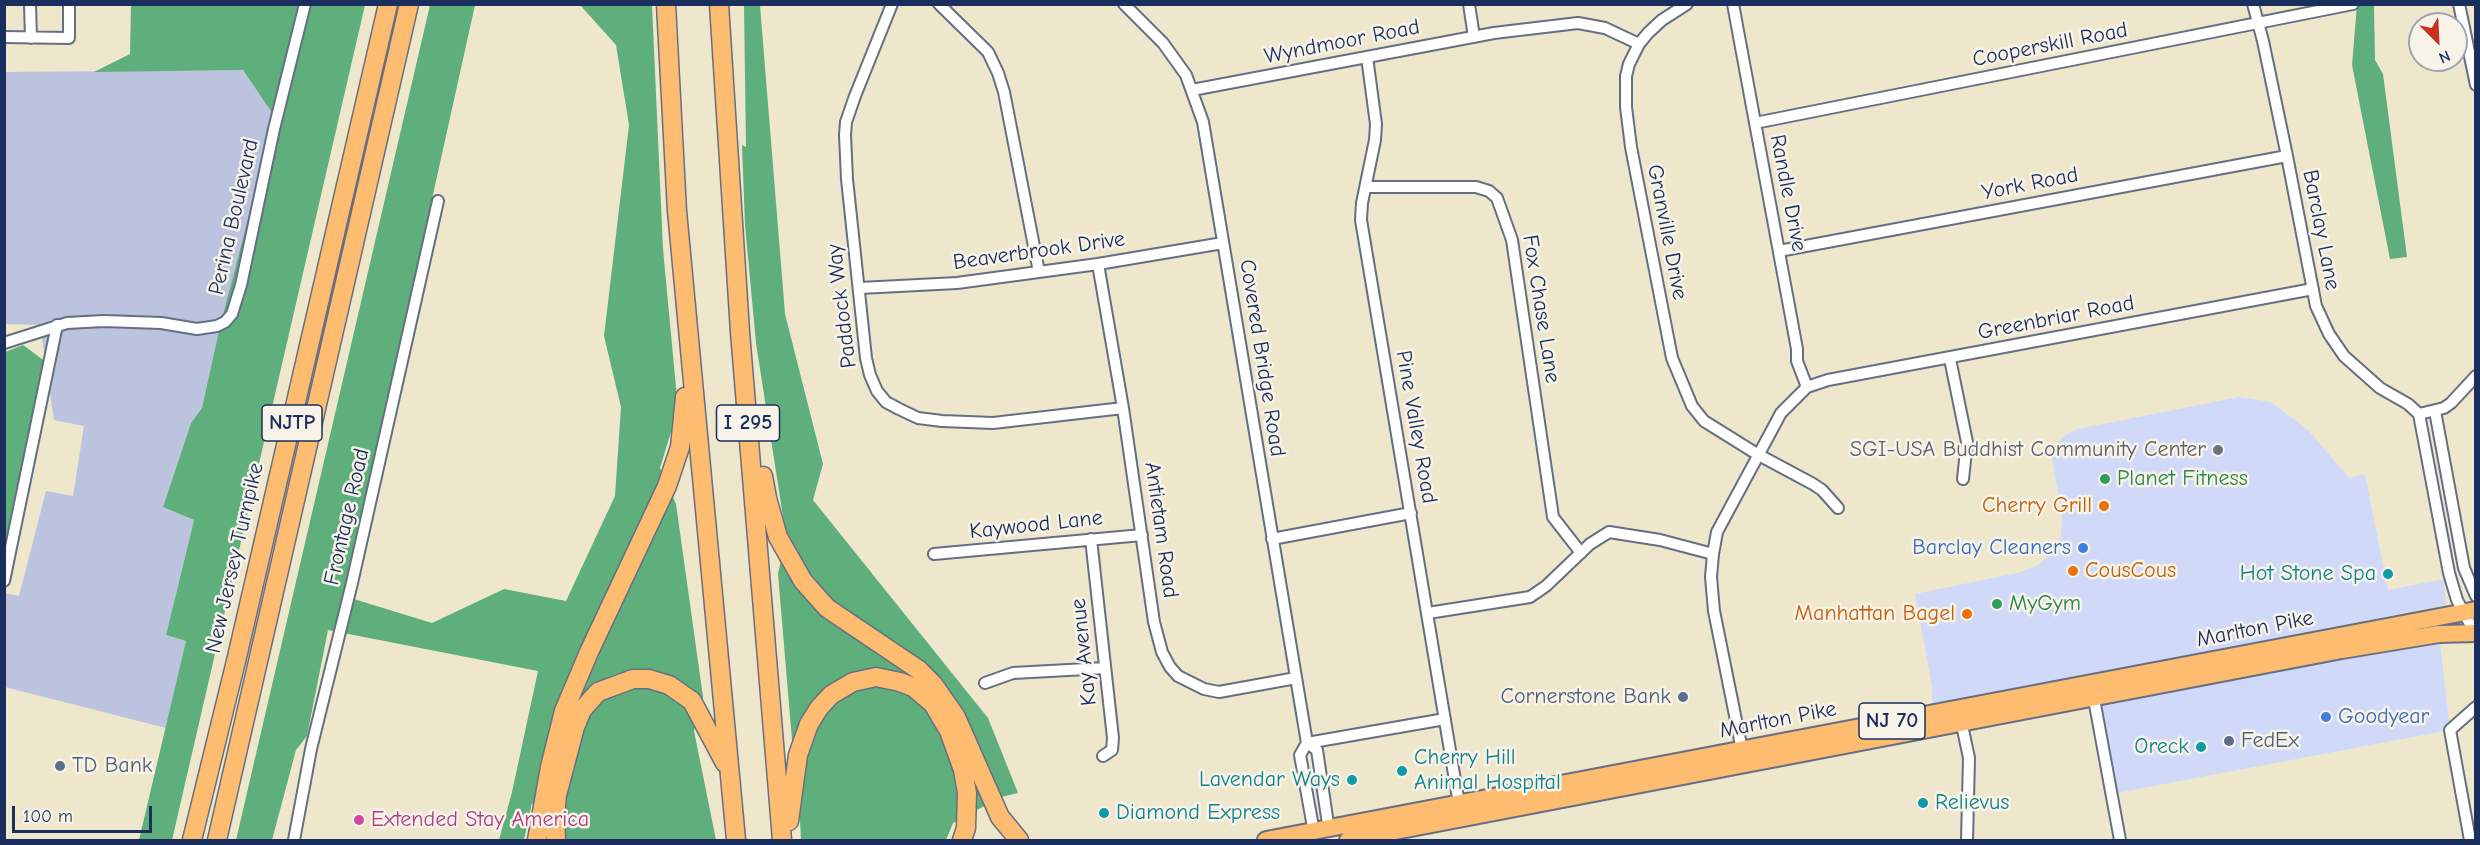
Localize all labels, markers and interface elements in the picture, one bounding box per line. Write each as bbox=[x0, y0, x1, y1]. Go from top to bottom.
north arrow bbox=[2408, 12, 2468, 72]
street label: Wyndmoor Road bbox=[1262, 14, 1422, 70]
street label: Cooperskill Road bbox=[1970, 17, 2130, 73]
text: N bbox=[2436, 46, 2453, 67]
street label: Randle Drive bbox=[1764, 132, 1812, 254]
street label: Perina Boulevard bbox=[203, 136, 265, 298]
street label: Granville Drive bbox=[1641, 162, 1693, 302]
street label: York Road bbox=[1980, 162, 2080, 206]
street label: Barclay Lane bbox=[2296, 168, 2346, 292]
street label: Beaverbrook Drive bbox=[951, 226, 1127, 276]
street label: Fox Chase Lane bbox=[1516, 233, 1566, 385]
street label: Paddock Way bbox=[821, 242, 863, 370]
street label: Covered Bridge Road bbox=[1233, 257, 1291, 459]
street label: Greenbriar Road bbox=[1976, 290, 2136, 346]
street label: Pine Valley Road bbox=[1390, 348, 1442, 506]
road number: NJTP bbox=[262, 405, 322, 441]
road number: I 295 bbox=[716, 405, 780, 441]
place label: SGI-USA Buddhist Community Center bbox=[1850, 437, 2206, 463]
marker: SGI-USA Buddhist Community Center bbox=[2211, 443, 2225, 457]
street label: Frontage Road bbox=[318, 446, 376, 588]
street label: New Jersey Turnpike bbox=[200, 460, 270, 656]
street label: Antietam Road bbox=[1138, 460, 1184, 600]
place label: Planet Fitness bbox=[2117, 466, 2248, 492]
marker: Planet Fitness bbox=[2098, 472, 2112, 486]
place label: Cherry Grill bbox=[1982, 493, 2092, 519]
marker: Cherry Grill bbox=[2097, 499, 2111, 513]
street label: Kaywood Lane bbox=[968, 505, 1104, 545]
place label: Barclay Cleaners bbox=[1912, 535, 2071, 561]
marker: Barclay Cleaners bbox=[2076, 541, 2090, 555]
place label: CousCous bbox=[2085, 558, 2176, 584]
place label: Hot Stone Spa bbox=[2240, 561, 2376, 587]
marker: CousCous bbox=[2066, 564, 2080, 578]
marker: Hot Stone Spa bbox=[2381, 567, 2395, 581]
place label: MyGym bbox=[2009, 591, 2081, 617]
street label: Kay Avenue bbox=[1065, 597, 1103, 707]
marker: MyGym bbox=[1990, 597, 2004, 611]
place label: Manhattan Bagel bbox=[1795, 601, 1955, 627]
street label: Marlton Pike bbox=[2194, 605, 2316, 653]
marker: Manhattan Bagel bbox=[1960, 607, 1974, 621]
place label: Cornerstone Bank bbox=[1500, 684, 1671, 710]
marker: Cornerstone Bank bbox=[1676, 690, 1690, 704]
street label: Marlton Pike bbox=[1717, 696, 1839, 744]
road number: NJ 70 bbox=[1859, 703, 1925, 739]
place label: Goodyear bbox=[2338, 704, 2429, 730]
marker: Goodyear bbox=[2319, 710, 2333, 724]
place label: FedEx bbox=[2241, 728, 2299, 754]
place label: Oreck bbox=[2134, 734, 2189, 760]
marker: FedEx bbox=[2222, 734, 2236, 748]
marker: Oreck bbox=[2194, 740, 2208, 754]
place label: Cherry Hill Animal Hospital bbox=[1414, 745, 1561, 796]
place label: TD Bank bbox=[72, 753, 152, 779]
marker: TD Bank bbox=[53, 759, 67, 773]
marker: Cherry Hill Animal Hospital bbox=[1395, 764, 1409, 778]
place label: Lavendar Ways bbox=[1199, 767, 1340, 793]
marker: Lavendar Ways bbox=[1345, 773, 1359, 787]
place label: Relievus bbox=[1935, 790, 2009, 816]
scale bar bbox=[15, 794, 154, 832]
marker: Relievus bbox=[1916, 796, 1930, 810]
place label: Diamond Express bbox=[1116, 800, 1280, 826]
text: 100 m bbox=[23, 806, 73, 827]
marker: Diamond Express bbox=[1097, 806, 1111, 820]
place label: Extended Stay America bbox=[371, 807, 589, 833]
marker: Extended Stay America bbox=[352, 813, 366, 827]

